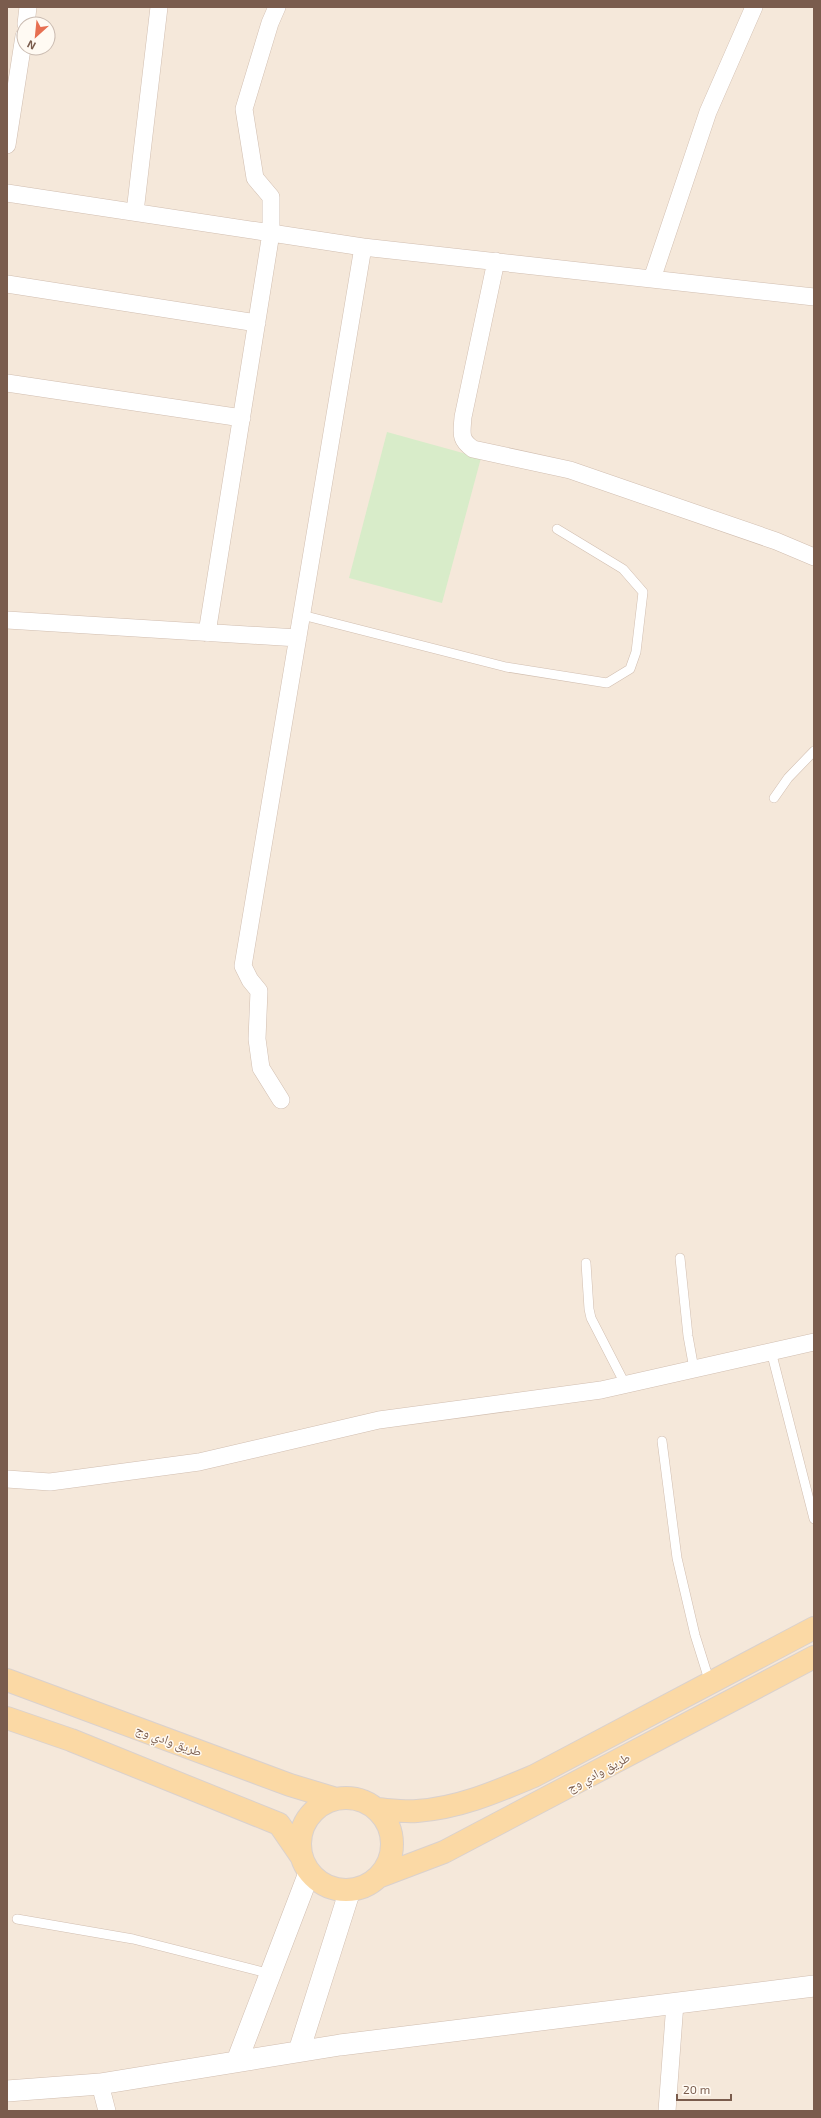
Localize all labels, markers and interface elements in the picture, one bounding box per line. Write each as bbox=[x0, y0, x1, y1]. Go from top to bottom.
north arrow bbox=[16, 16, 56, 56]
text: N bbox=[25, 38, 38, 53]
street label: طريق وادي وج bbox=[133, 1721, 204, 1762]
street label: طريق وادي وج bbox=[564, 1749, 634, 1798]
scale bar bbox=[677, 2076, 731, 2102]
text: 20 m bbox=[683, 2082, 710, 2096]

